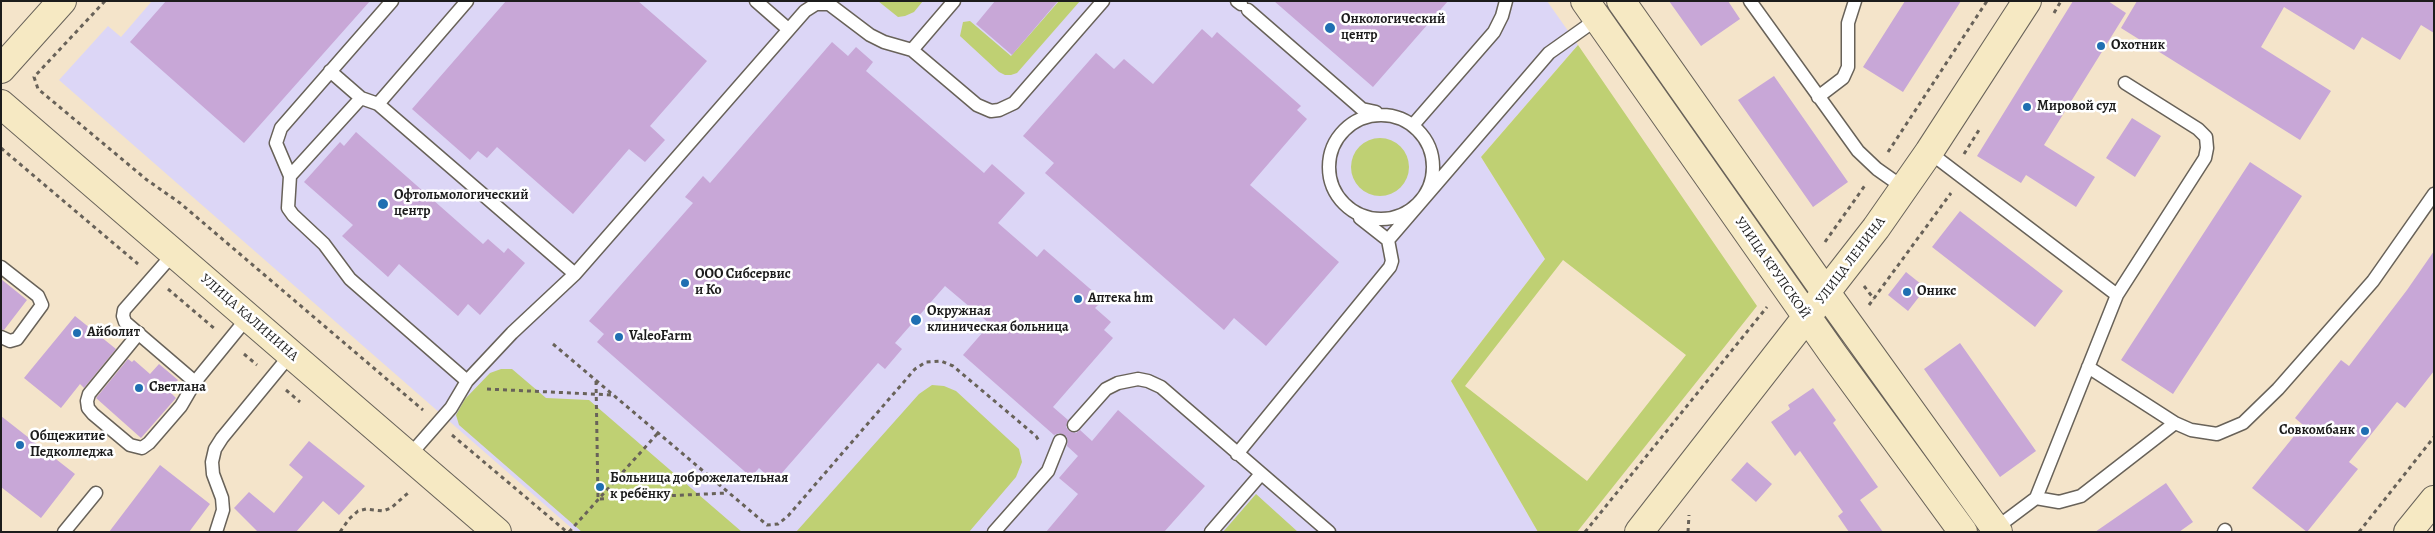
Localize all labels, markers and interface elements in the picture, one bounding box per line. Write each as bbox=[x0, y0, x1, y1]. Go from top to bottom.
place label: Онкологический центр bbox=[1341, 12, 1445, 44]
marker: Онкологический центр bbox=[1323, 21, 1337, 35]
place label: Охотник bbox=[2111, 38, 2165, 54]
marker: Охотник bbox=[2095, 40, 2107, 52]
place label: Мировой суд bbox=[2037, 99, 2116, 115]
marker: Мировой суд bbox=[2021, 101, 2033, 113]
place label: Офтольмологический центр bbox=[394, 188, 528, 220]
marker: Офтольмологический центр bbox=[376, 197, 390, 211]
street label: УЛИЦА КРУПСКОЙ bbox=[1731, 214, 1813, 322]
street label: УЛИЦА ЛЕНИНА bbox=[1813, 214, 1889, 308]
place label: ООО Сибсервис и Ко bbox=[695, 267, 791, 300]
street label: УЛИЦА КАЛИНИНА bbox=[196, 271, 302, 365]
marker: ООО Сибсервис и Ко bbox=[679, 277, 691, 289]
place label: Оникс bbox=[1917, 284, 1956, 300]
marker: Оникс bbox=[1901, 286, 1913, 298]
place label: Аптека hm bbox=[1088, 291, 1153, 307]
marker: Аптека hm bbox=[1072, 293, 1084, 305]
place label: Окружная клиническая больница bbox=[927, 304, 1069, 336]
marker: Окружная клиническая больница bbox=[909, 313, 923, 327]
place label: Айболит bbox=[87, 325, 140, 341]
marker: Айболит bbox=[71, 327, 83, 339]
place label: ValeoFarm bbox=[629, 329, 692, 345]
marker: ValeoFarm bbox=[613, 331, 625, 343]
place label: Светлана bbox=[149, 380, 206, 396]
marker: Светлана bbox=[133, 382, 145, 394]
place label: Совкомбанк bbox=[2279, 423, 2355, 439]
marker: Совкомбанк bbox=[2359, 425, 2371, 437]
place label: Общежитие Педколледжа bbox=[30, 429, 113, 462]
marker: Общежитие Педколледжа bbox=[14, 439, 26, 451]
place label: Больница доброжелательная к ребёнку bbox=[610, 471, 788, 504]
marker: Больница доброжелательная к ребёнку bbox=[594, 481, 606, 493]

